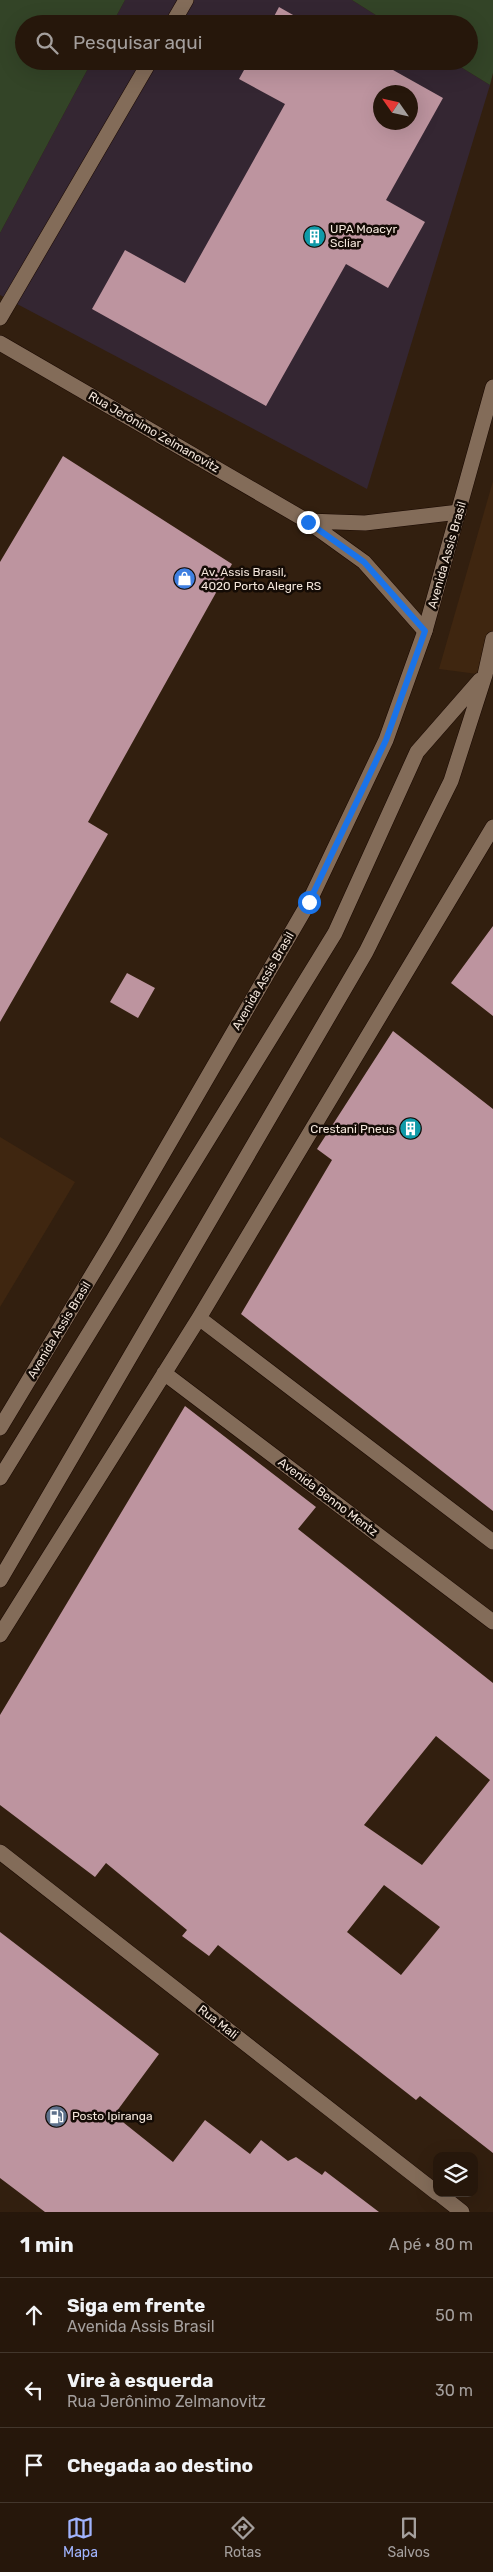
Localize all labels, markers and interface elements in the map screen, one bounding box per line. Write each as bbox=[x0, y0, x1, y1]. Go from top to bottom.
search box bbox=[15, 15, 478, 70]
icon: search bbox=[33, 29, 61, 57]
text: Pesquisar aqui bbox=[73, 31, 202, 54]
north arrow bbox=[373, 85, 418, 130]
place label: UPA Moacyr Scliar bbox=[330, 222, 397, 250]
building icon: UPA Moacyr Scliar bbox=[302, 224, 326, 248]
street label: Rua Jerônimo Zelmanovitz bbox=[86, 389, 222, 475]
street label: Avenida Assis Brasil bbox=[425, 500, 469, 610]
route end bbox=[297, 511, 320, 534]
place label: Av. Assis Brasil, 4020 Porto Alegre RS bbox=[201, 565, 321, 593]
shop icon: Av. Assis Brasil, 4020 Porto Alegre RS bbox=[173, 567, 197, 591]
route start bbox=[298, 891, 321, 914]
street label: Avenida Assis Brasil bbox=[229, 930, 297, 1032]
building icon: Crestani Pneus bbox=[399, 1117, 423, 1141]
place label: Crestani Pneus bbox=[310, 1122, 395, 1136]
street label: Avenida Assis Brasil bbox=[24, 1279, 94, 1381]
street label: Avenida Benno Mentz bbox=[275, 1455, 381, 1539]
street label: Rua Mali bbox=[195, 2002, 241, 2042]
fuel station icon: Posto Ipiranga bbox=[44, 2104, 68, 2128]
place label: Posto Ipiranga bbox=[72, 2109, 153, 2123]
map controls bbox=[433, 2152, 478, 2197]
button: layers bbox=[433, 2152, 478, 2197]
text: 1 min bbox=[20, 2232, 74, 2257]
text: A pé · 80 m bbox=[389, 2235, 473, 2254]
text: Siga em frente bbox=[67, 2294, 205, 2317]
icon: ahead bbox=[20, 2301, 48, 2329]
text: 50 m bbox=[435, 2306, 473, 2325]
text: Avenida Assis Brasil bbox=[67, 2317, 215, 2336]
text: Vire à esquerda bbox=[67, 2369, 214, 2392]
icon: left bbox=[20, 2376, 48, 2404]
text: 30 m bbox=[435, 2381, 473, 2400]
text: Rua Jerônimo Zelmanovitz bbox=[67, 2392, 266, 2411]
icon: arrive bbox=[20, 2451, 48, 2479]
text: Chegada ao destino bbox=[67, 2454, 253, 2477]
tab: Mapa bbox=[63, 2514, 98, 2561]
tab: Rotas bbox=[224, 2514, 261, 2561]
tab: Salvos bbox=[387, 2514, 430, 2561]

